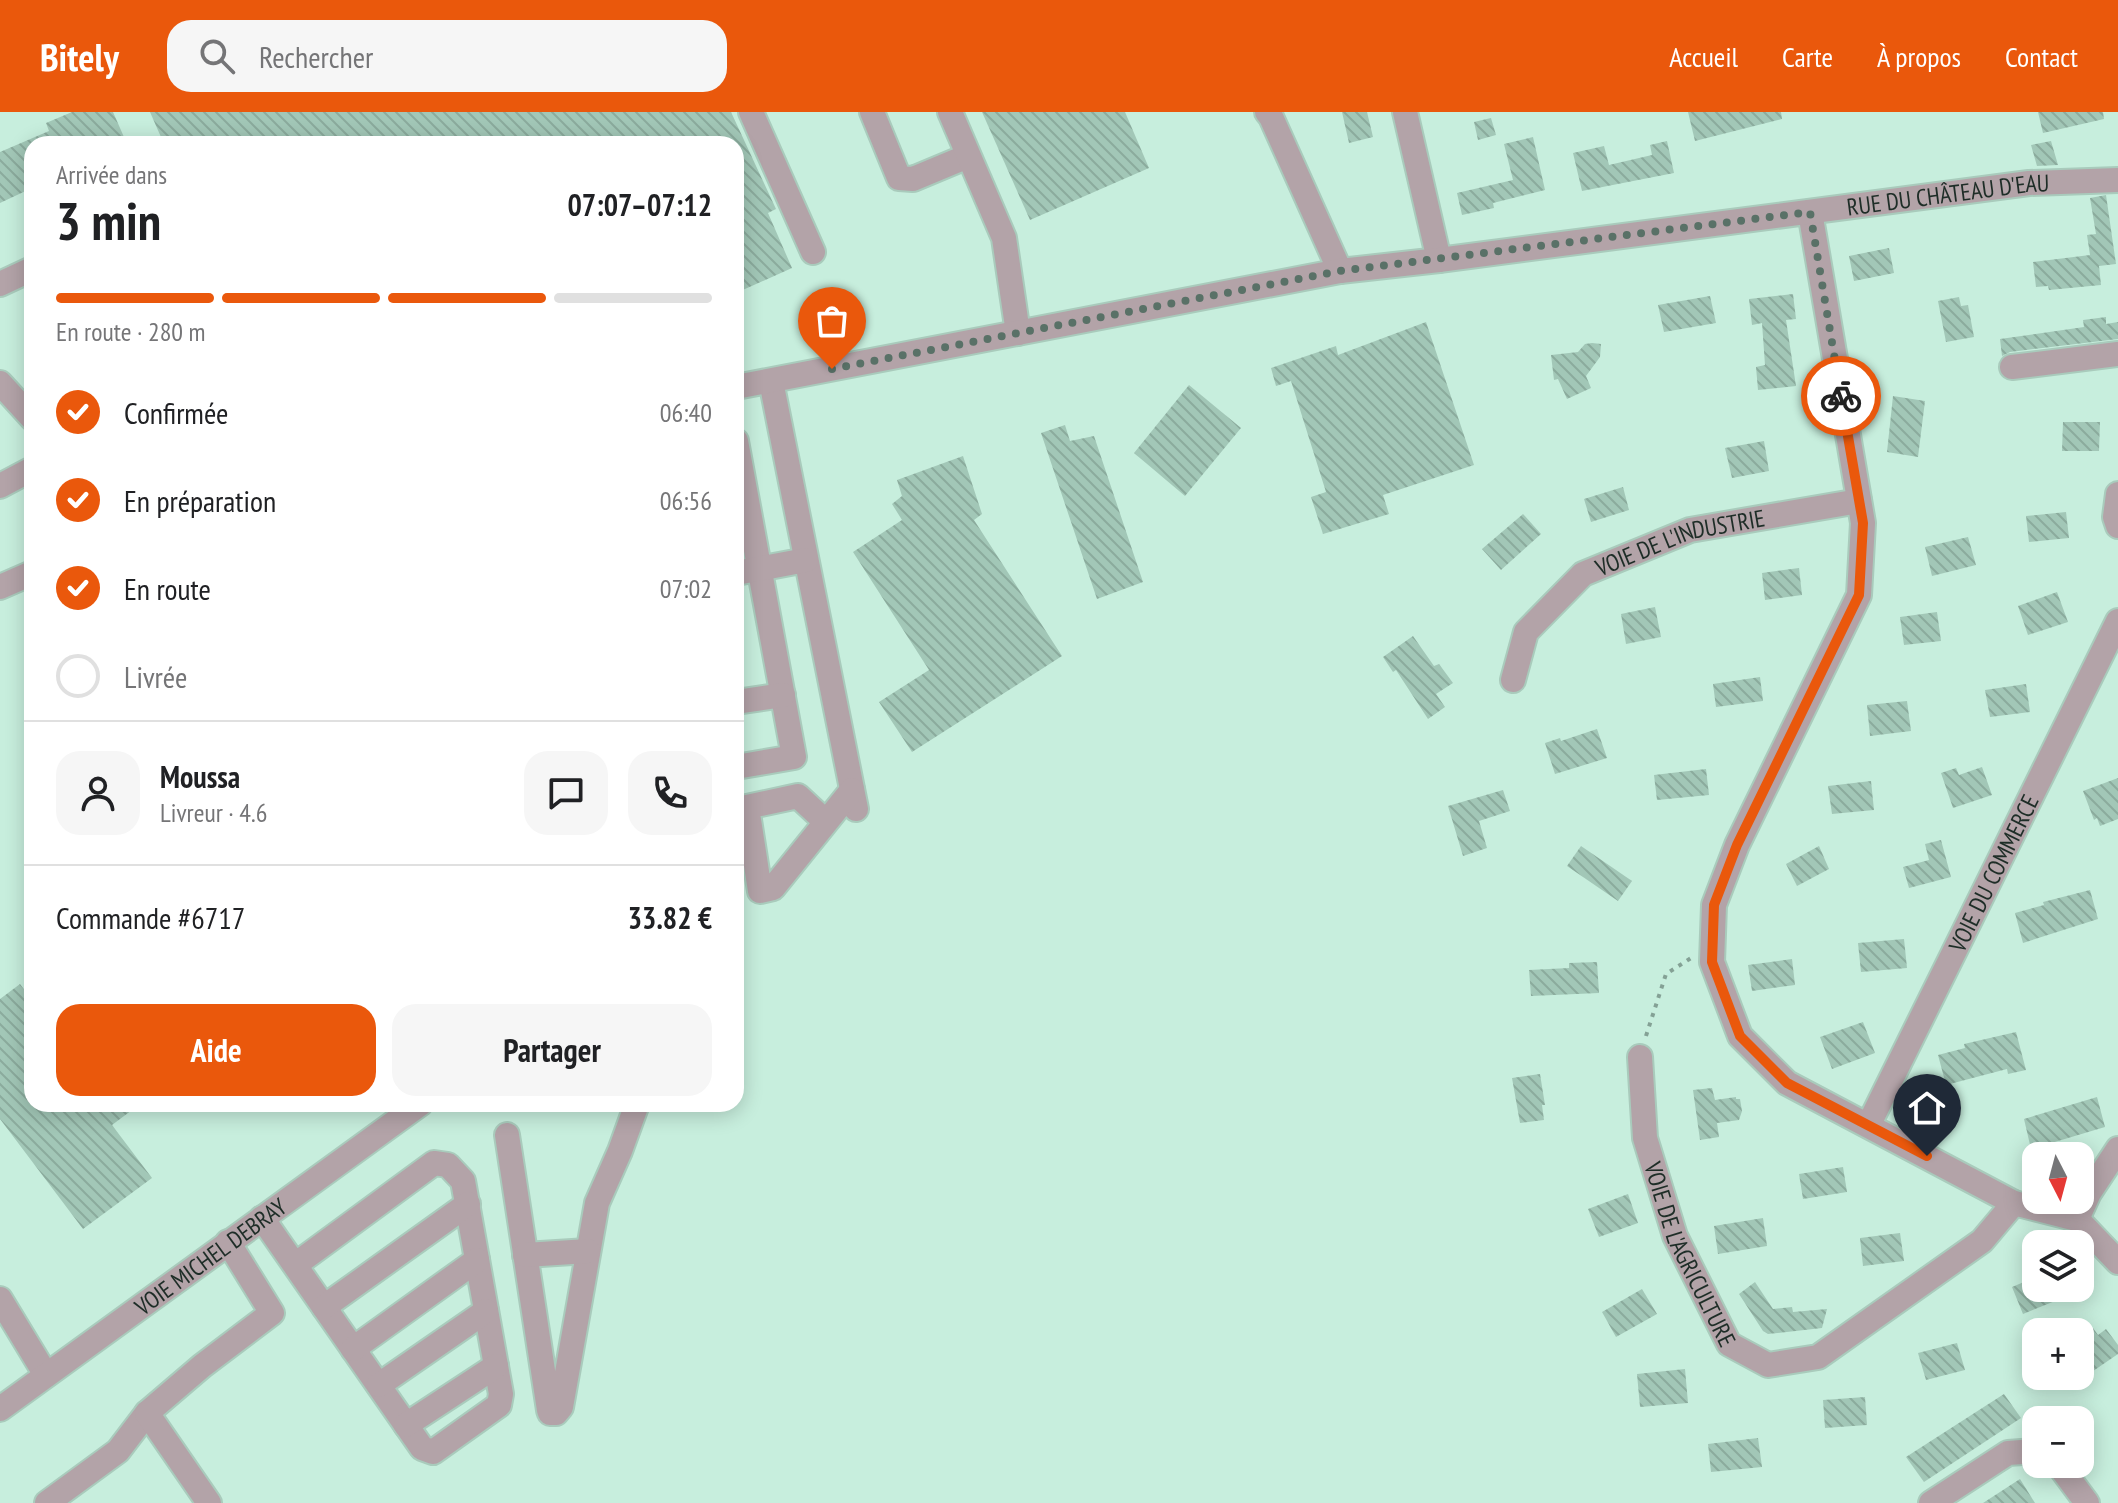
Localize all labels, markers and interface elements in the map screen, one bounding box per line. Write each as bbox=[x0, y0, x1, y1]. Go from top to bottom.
search box bbox=[167, 20, 727, 92]
text: Bitely bbox=[40, 32, 119, 81]
icon: search bbox=[195, 34, 239, 78]
text: Rechercher bbox=[259, 37, 373, 76]
text: Accueil bbox=[1669, 38, 1738, 75]
text: Carte bbox=[1782, 38, 1833, 75]
text: À propos bbox=[1877, 38, 1961, 75]
text: Contact bbox=[2005, 38, 2078, 75]
text: Arrivée dans bbox=[56, 158, 167, 191]
street label: RUE DU CHÂTEAU D'EAU bbox=[1845, 167, 2050, 222]
text: 07:07–07:12 bbox=[568, 185, 712, 224]
text: 3 min bbox=[56, 187, 161, 254]
pin bbox=[798, 287, 866, 369]
icon: bag bbox=[810, 299, 854, 343]
text: En route · 280 m bbox=[56, 315, 206, 348]
courier bbox=[1801, 356, 1881, 436]
icon: bike bbox=[1819, 374, 1863, 418]
icon: check bbox=[56, 390, 100, 434]
text: Confirmée bbox=[124, 393, 228, 432]
text: 06:40 bbox=[660, 396, 712, 429]
icon: check bbox=[56, 478, 100, 522]
text: En préparation bbox=[124, 481, 276, 520]
text: 06:56 bbox=[660, 484, 712, 517]
street label: VOIE DE L'INDUSTRIE bbox=[1590, 502, 1767, 583]
icon: check bbox=[56, 566, 100, 610]
text: En route bbox=[124, 569, 211, 608]
text: 07:02 bbox=[660, 572, 712, 605]
text: Livrée bbox=[124, 657, 187, 696]
button: person bbox=[56, 751, 140, 835]
button: chat bbox=[524, 751, 608, 835]
button: phone bbox=[628, 751, 712, 835]
text: Moussa bbox=[160, 757, 240, 796]
street label: VOIE DU COMMERCE bbox=[1941, 789, 2045, 958]
text: Livreur · 4.6 bbox=[160, 796, 267, 829]
text: Commande #6717 bbox=[56, 898, 245, 937]
text: 33.82 € bbox=[628, 898, 712, 937]
button: Aide bbox=[56, 1004, 376, 1096]
button: Partager bbox=[392, 1004, 712, 1096]
pin bbox=[1893, 1074, 1961, 1156]
icon: home bbox=[1905, 1086, 1949, 1130]
north arrow bbox=[2022, 1142, 2094, 1214]
map controls bbox=[2022, 1142, 2094, 1478]
street label: VOIE DE L'AGRICULTURE bbox=[1637, 1157, 1743, 1352]
street label: VOIE MICHEL DEBRAY bbox=[128, 1191, 292, 1322]
button: layers bbox=[2022, 1230, 2094, 1302]
button: + bbox=[2022, 1318, 2094, 1390]
button: − bbox=[2022, 1406, 2094, 1478]

